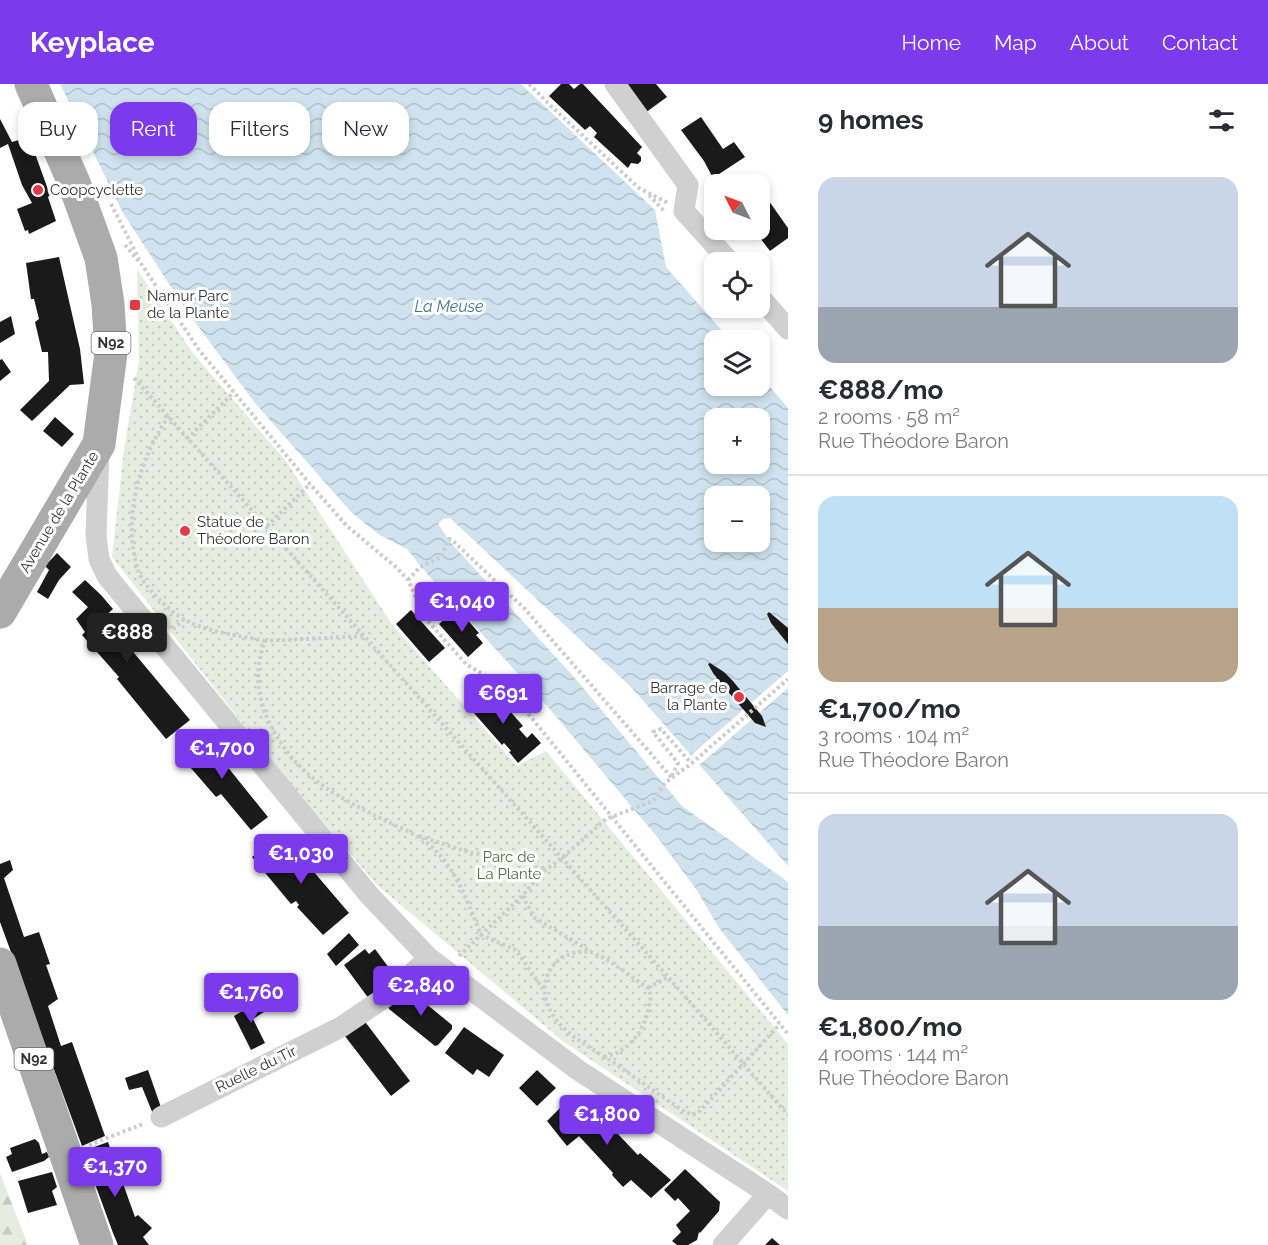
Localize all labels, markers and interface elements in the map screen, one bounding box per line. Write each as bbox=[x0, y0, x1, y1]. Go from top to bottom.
text: Keyplace bbox=[30, 26, 155, 59]
text: Home bbox=[902, 30, 961, 55]
text: Map bbox=[994, 30, 1037, 55]
text: About bbox=[1070, 30, 1129, 55]
text: Contact bbox=[1162, 30, 1238, 55]
chip: Buy bbox=[18, 102, 98, 156]
chip: Rent bbox=[110, 102, 197, 156]
chip: Filters bbox=[209, 102, 310, 156]
chip: New bbox=[322, 102, 409, 156]
icon: filters bbox=[1205, 104, 1238, 137]
text: 9 homes bbox=[818, 105, 924, 135]
north arrow bbox=[704, 174, 770, 240]
map controls bbox=[704, 174, 770, 552]
place label: Coopcyclette bbox=[50, 181, 143, 199]
marker: Coopcyclette bbox=[31, 183, 45, 197]
icon: home bbox=[974, 216, 1082, 324]
button: locate bbox=[704, 252, 770, 318]
place label: Namur Parc de la Plante bbox=[147, 287, 229, 322]
water label: La Meuse bbox=[414, 297, 484, 316]
marker: Namur Parc de la Plante bbox=[128, 298, 142, 312]
button: layers bbox=[704, 330, 770, 396]
road number: N92 bbox=[92, 332, 130, 354]
text: €888/mo bbox=[818, 375, 943, 405]
text: 2 rooms · 58 m² bbox=[818, 405, 960, 429]
button: + bbox=[704, 408, 770, 474]
text: Rue Théodore Baron bbox=[818, 429, 1009, 453]
street label: Avenue de la Plante bbox=[16, 448, 102, 576]
button: − bbox=[704, 486, 770, 552]
place label: Statue de Théodore Baron bbox=[197, 513, 309, 548]
marker: Statue de Théodore Baron bbox=[178, 524, 192, 538]
icon: home bbox=[974, 535, 1082, 643]
pin: €1,040 bbox=[413, 582, 511, 633]
text: €1,040 bbox=[429, 589, 495, 613]
pin: €888 bbox=[91, 613, 163, 664]
text: €888 bbox=[101, 620, 153, 644]
pin: €691 bbox=[467, 674, 539, 725]
place label: Barrage de la Plante bbox=[650, 679, 727, 714]
text: €691 bbox=[478, 681, 528, 705]
marker: Barrage de la Plante bbox=[732, 690, 746, 704]
text: €1,700/mo bbox=[818, 694, 961, 724]
text: 3 rooms · 104 m² bbox=[818, 724, 969, 748]
pin: €1,700 bbox=[173, 729, 271, 780]
text: €1,700 bbox=[189, 736, 255, 760]
text: Rue Théodore Baron bbox=[818, 748, 1009, 772]
pin: €1,030 bbox=[252, 834, 350, 885]
text: €1,030 bbox=[268, 841, 334, 865]
park label: Parc de La Plante bbox=[477, 848, 542, 883]
icon: home bbox=[974, 853, 1082, 961]
pin: €2,840 bbox=[372, 966, 470, 1017]
pin: €1,760 bbox=[202, 973, 300, 1024]
text: €2,840 bbox=[387, 973, 455, 997]
text: €1,760 bbox=[218, 980, 284, 1004]
text: €1,800/mo bbox=[818, 1012, 962, 1042]
street label: Ruelle du Tir bbox=[213, 1041, 300, 1096]
text: 4 rooms · 144 m² bbox=[818, 1042, 968, 1066]
road number: N92 bbox=[15, 1048, 54, 1070]
text: Rue Théodore Baron bbox=[818, 1066, 1009, 1090]
pin: €1,800 bbox=[558, 1095, 656, 1146]
text: €1,800 bbox=[573, 1102, 641, 1126]
pin: €1,370 bbox=[66, 1147, 164, 1198]
text: €1,370 bbox=[82, 1154, 148, 1178]

